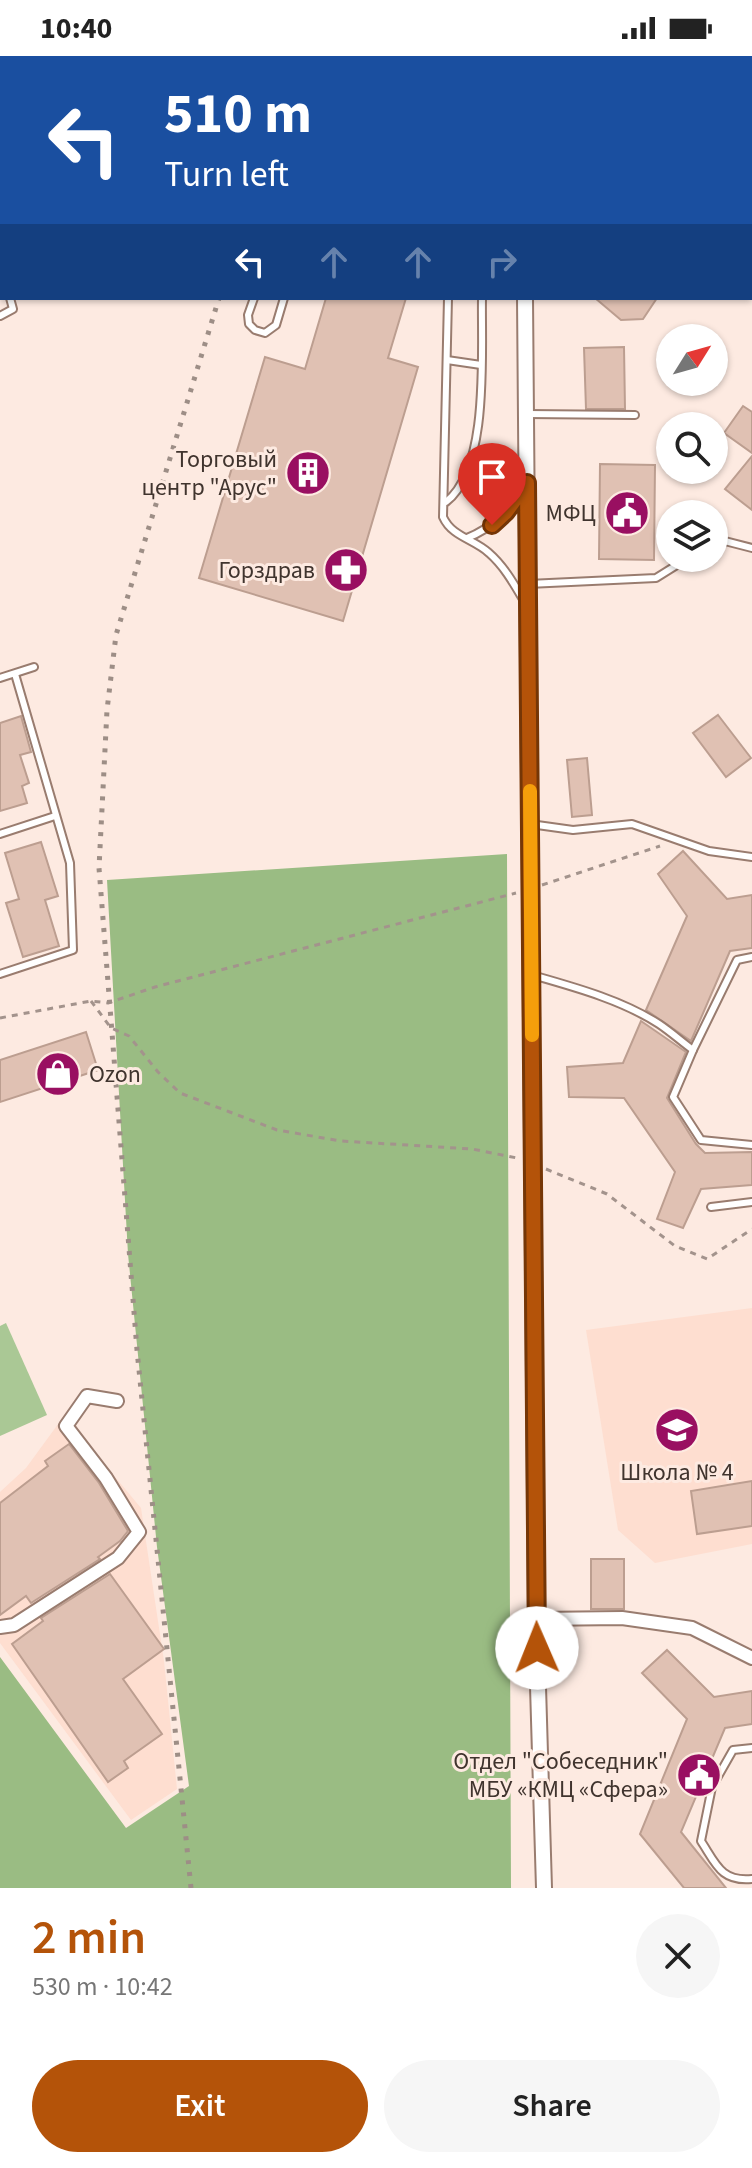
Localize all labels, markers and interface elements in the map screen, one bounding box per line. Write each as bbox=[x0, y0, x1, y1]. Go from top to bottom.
text: 10:40 bbox=[40, 7, 112, 50]
text: 510 m bbox=[164, 75, 312, 154]
icon: left bbox=[32, 88, 136, 192]
text: Turn left bbox=[164, 149, 289, 200]
icon: left bbox=[228, 240, 272, 284]
icon: ahead bbox=[312, 240, 356, 284]
icon: ahead bbox=[396, 240, 440, 284]
icon: right bbox=[480, 240, 524, 284]
north arrow bbox=[656, 324, 728, 396]
map controls bbox=[656, 324, 728, 572]
button: search bbox=[656, 412, 728, 484]
place label: Торговый центр "Арус" bbox=[142, 442, 277, 505]
pin bbox=[458, 443, 526, 525]
building icon: Торговый центр "Арус" bbox=[284, 449, 332, 497]
icon: arrive bbox=[470, 455, 514, 499]
public building icon: МФЦ bbox=[603, 489, 651, 537]
place label: МФЦ bbox=[546, 496, 596, 531]
button: layers bbox=[656, 500, 728, 572]
pharmacy icon: Горздрав bbox=[322, 546, 370, 594]
place label: Горздрав bbox=[218, 553, 315, 588]
shop icon: Ozon bbox=[34, 1050, 82, 1098]
place label: Ozon bbox=[89, 1057, 141, 1092]
school or university icon: Школа № 4 bbox=[653, 1406, 701, 1454]
place label: Школа № 4 bbox=[620, 1455, 734, 1490]
position arrow bbox=[495, 1606, 579, 1690]
place label: Отдел "Собеседник" МБУ «КМЦ «Сфера» bbox=[453, 1744, 668, 1807]
public building icon: Отдел "Собеседник" МБУ «КМЦ «Сфера» bbox=[675, 1751, 723, 1799]
text: 2 min bbox=[32, 1904, 146, 1972]
button: close bbox=[636, 1914, 720, 1998]
text: 530 m · 10:42 bbox=[32, 1968, 173, 2005]
button: Exit bbox=[32, 2060, 368, 2152]
button: Share bbox=[384, 2060, 720, 2152]

